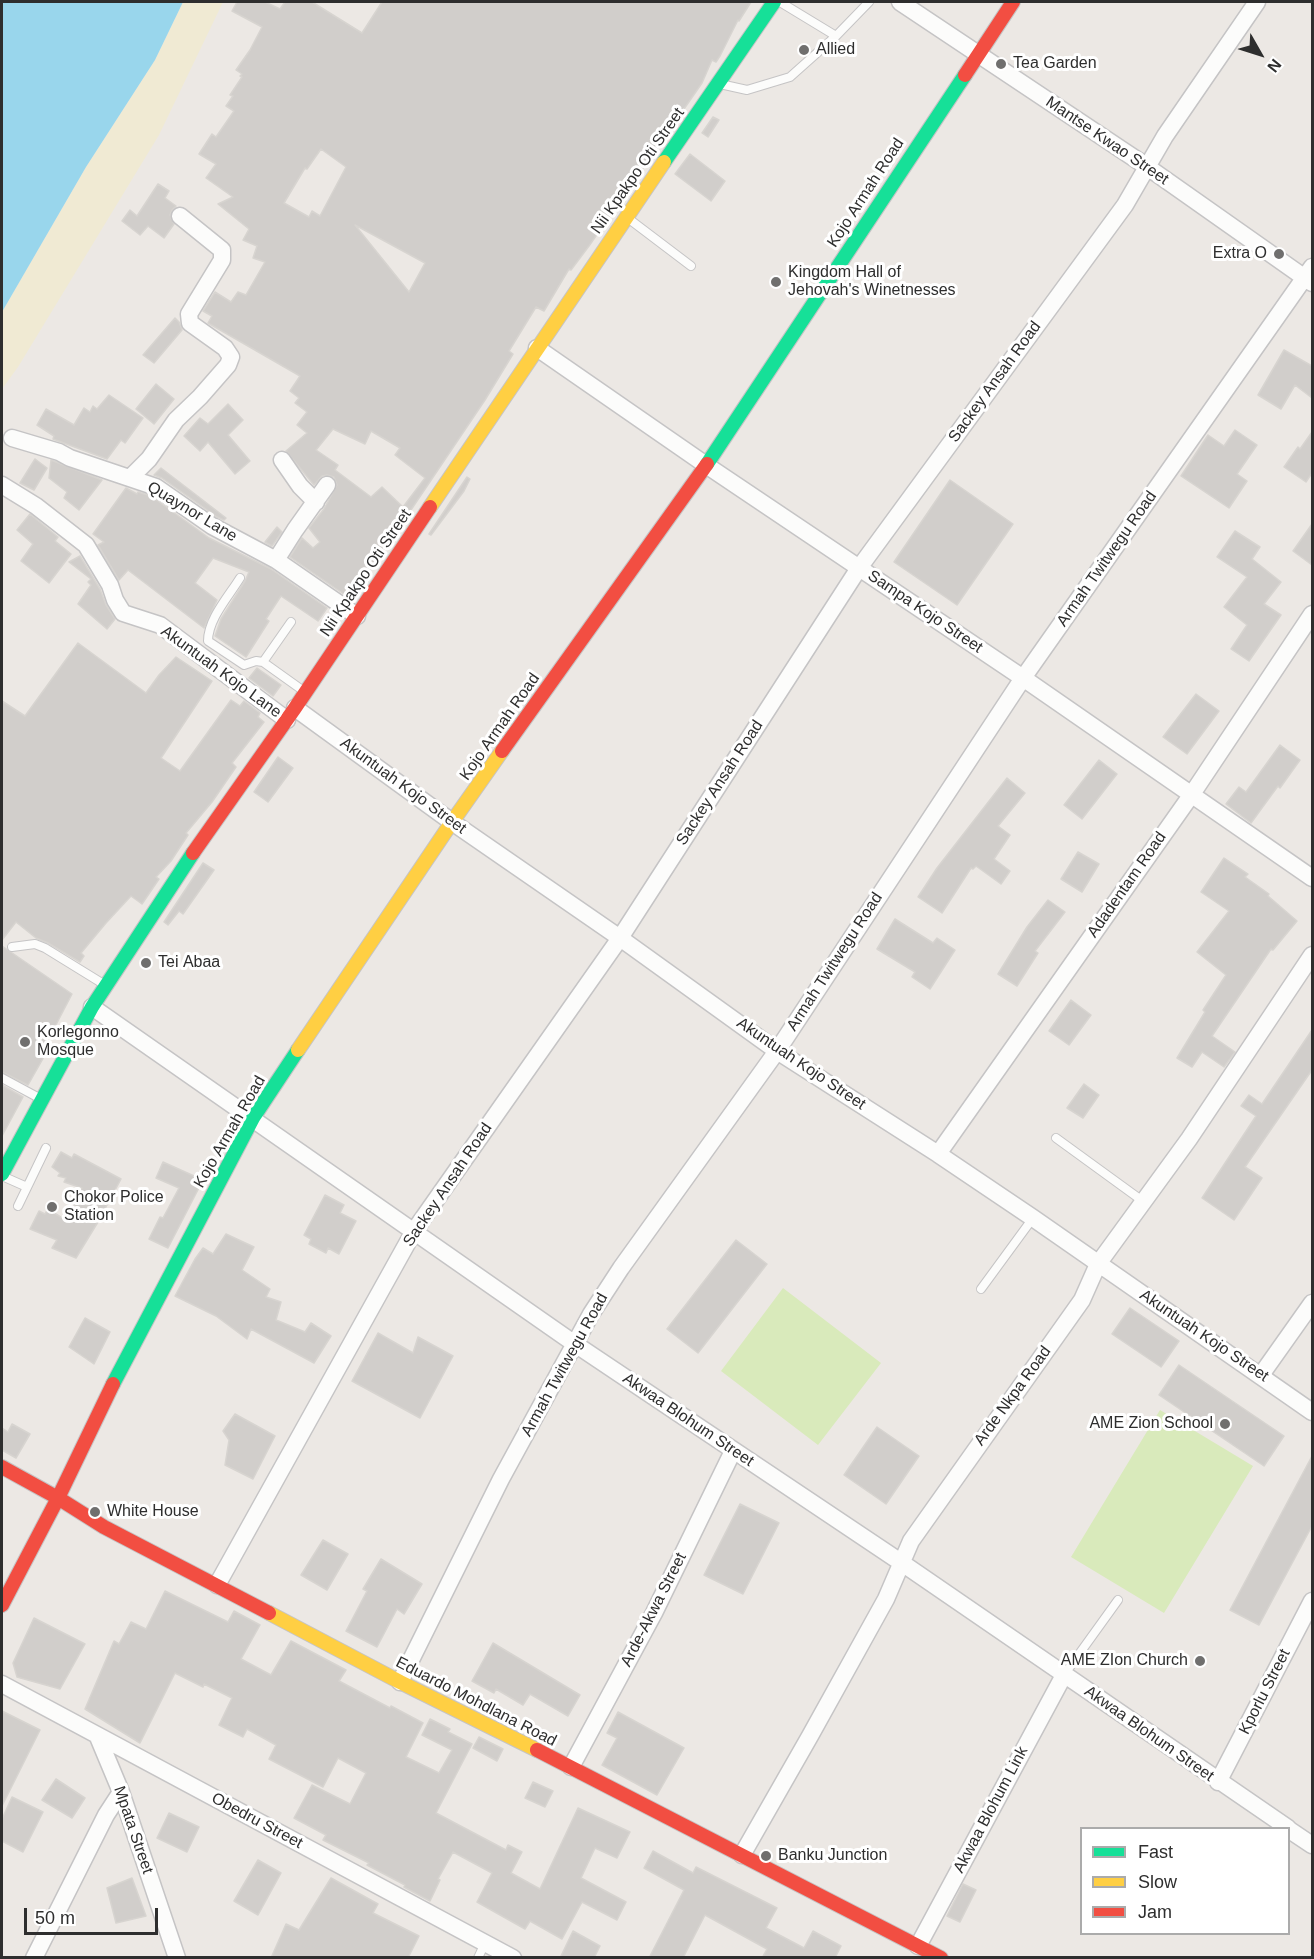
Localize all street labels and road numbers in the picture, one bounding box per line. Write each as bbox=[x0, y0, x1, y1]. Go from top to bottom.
street label: Mantse Kwao Street bbox=[1042, 93, 1172, 189]
street label: Nii Kpakpo Oti Street bbox=[587, 104, 689, 238]
street label: Kojo Armah Road bbox=[824, 135, 908, 251]
street label: Sackey Ansah Road bbox=[945, 318, 1045, 446]
street label: Quaynor Lane bbox=[144, 478, 240, 546]
street label: Armah Twitwegu Road bbox=[1053, 488, 1161, 630]
street label: Nii Kpakpo Oti Street bbox=[316, 506, 416, 640]
street label: Sampa Kojo Street bbox=[864, 566, 986, 658]
street label: Akuntuah Kojo Lane bbox=[157, 622, 285, 722]
street label: Kojo Armah Road bbox=[456, 670, 544, 784]
street label: Sackey Ansah Road bbox=[672, 717, 768, 849]
street label: Akuntuah Kojo Street bbox=[336, 734, 470, 838]
street label: Adadentam Road bbox=[1083, 828, 1171, 942]
street label: Armah Twitwegu Road bbox=[783, 889, 887, 1035]
street label: Akuntuah Kojo Street bbox=[733, 1014, 869, 1114]
street label: Kojo Armah Road bbox=[190, 1073, 270, 1191]
street label: Sackey Ansah Road bbox=[400, 1120, 496, 1250]
street label: Akuntuah Kojo Street bbox=[1136, 1286, 1272, 1386]
street label: Armah Twitwegu Road bbox=[518, 1290, 612, 1440]
street label: Arde Nkpa Road bbox=[970, 1343, 1056, 1449]
street label: Akwaa Blohum Street bbox=[619, 1369, 757, 1471]
street label: Arde-Akwa Street bbox=[617, 1550, 691, 1670]
street label: Kporlu Street bbox=[1235, 1646, 1295, 1738]
street label: Eduardo Mohdlana Road bbox=[392, 1653, 560, 1751]
street label: Akwaa Blohum Street bbox=[1080, 1682, 1218, 1786]
street label: Akwaa Blohum Link bbox=[950, 1743, 1032, 1877]
street label: Mpata Street bbox=[109, 1784, 157, 1876]
street label: Obedru Street bbox=[208, 1789, 306, 1853]

